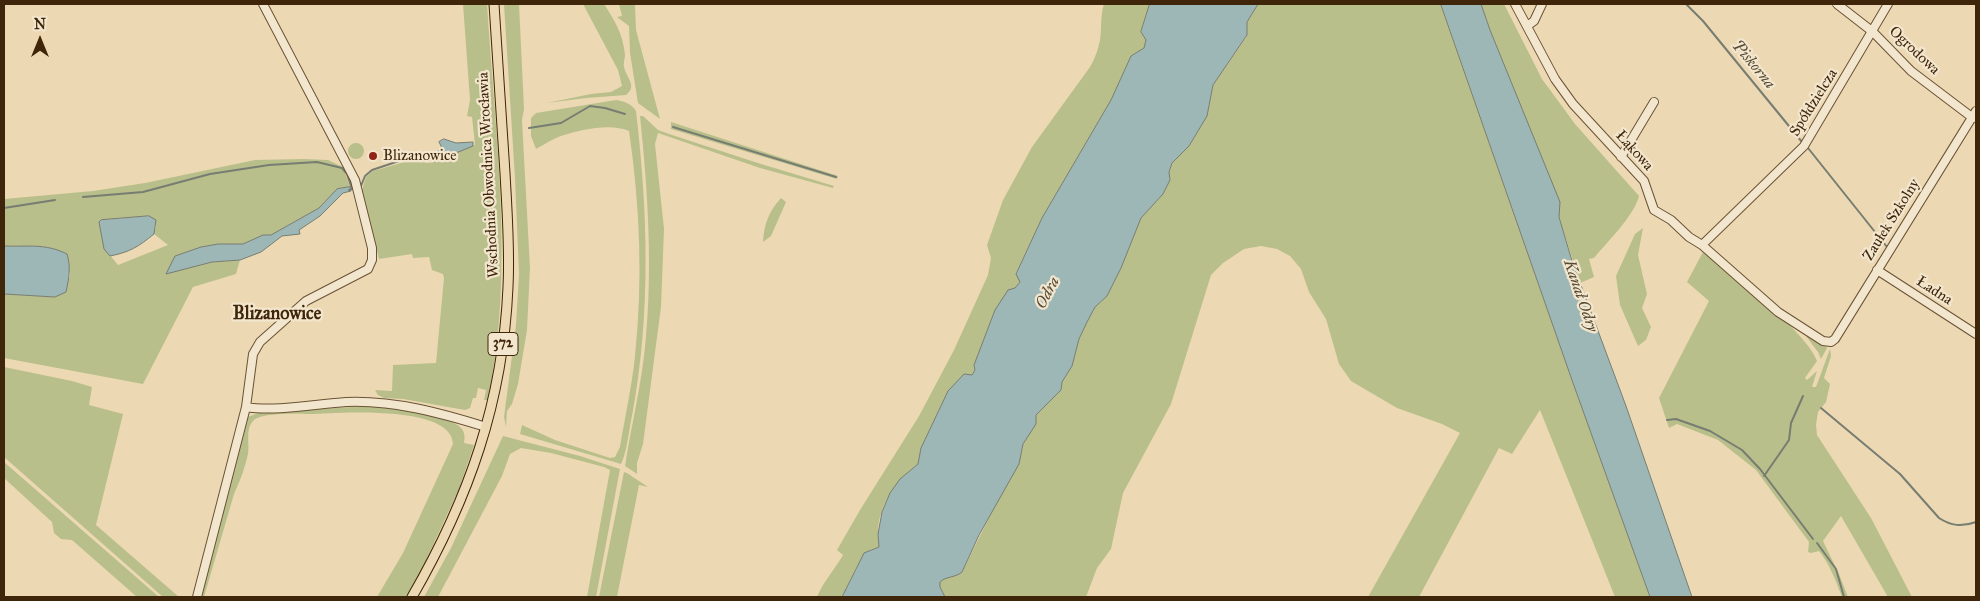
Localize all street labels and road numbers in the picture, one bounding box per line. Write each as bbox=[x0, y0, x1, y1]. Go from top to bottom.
street label: Ogrodowa bbox=[1885, 23, 1943, 79]
street label: Spółdzielcza bbox=[1786, 66, 1842, 140]
street label: Wschodnia Obwodnica Wrocławia bbox=[475, 72, 503, 278]
street label: Łąkowa bbox=[1611, 127, 1657, 175]
street label: Zaułek Szkolny bbox=[1860, 176, 1924, 264]
street label: Ładna bbox=[1913, 273, 1955, 309]
road number: 372 bbox=[488, 332, 518, 356]

